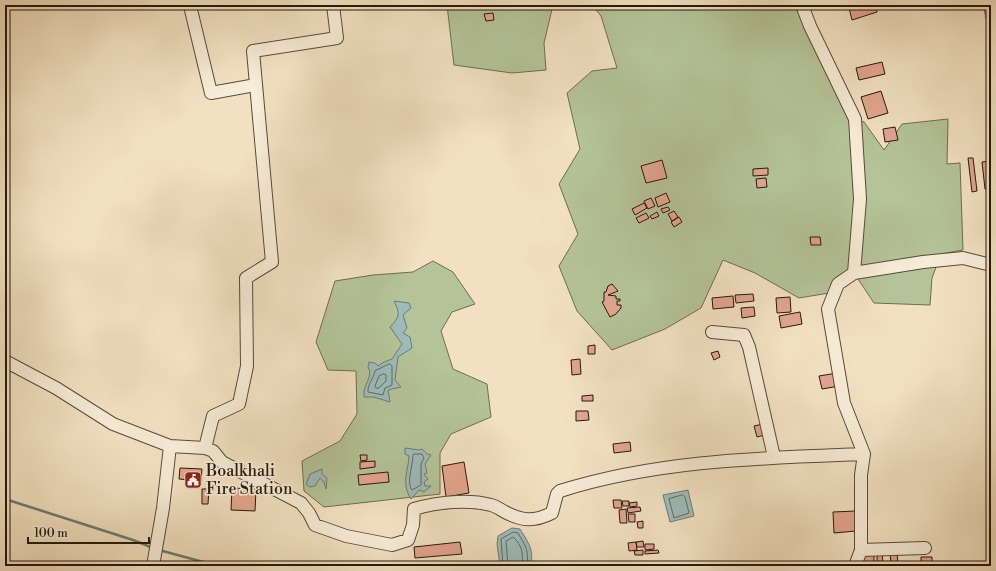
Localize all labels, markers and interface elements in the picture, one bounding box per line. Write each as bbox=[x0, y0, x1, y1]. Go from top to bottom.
place label: Boalkhali Fire Station bbox=[205, 461, 293, 499]
public building icon: Boalkhali Fire Station bbox=[183, 470, 203, 490]
scale bar bbox=[28, 519, 149, 545]
text: 100 m bbox=[34, 526, 68, 541]

